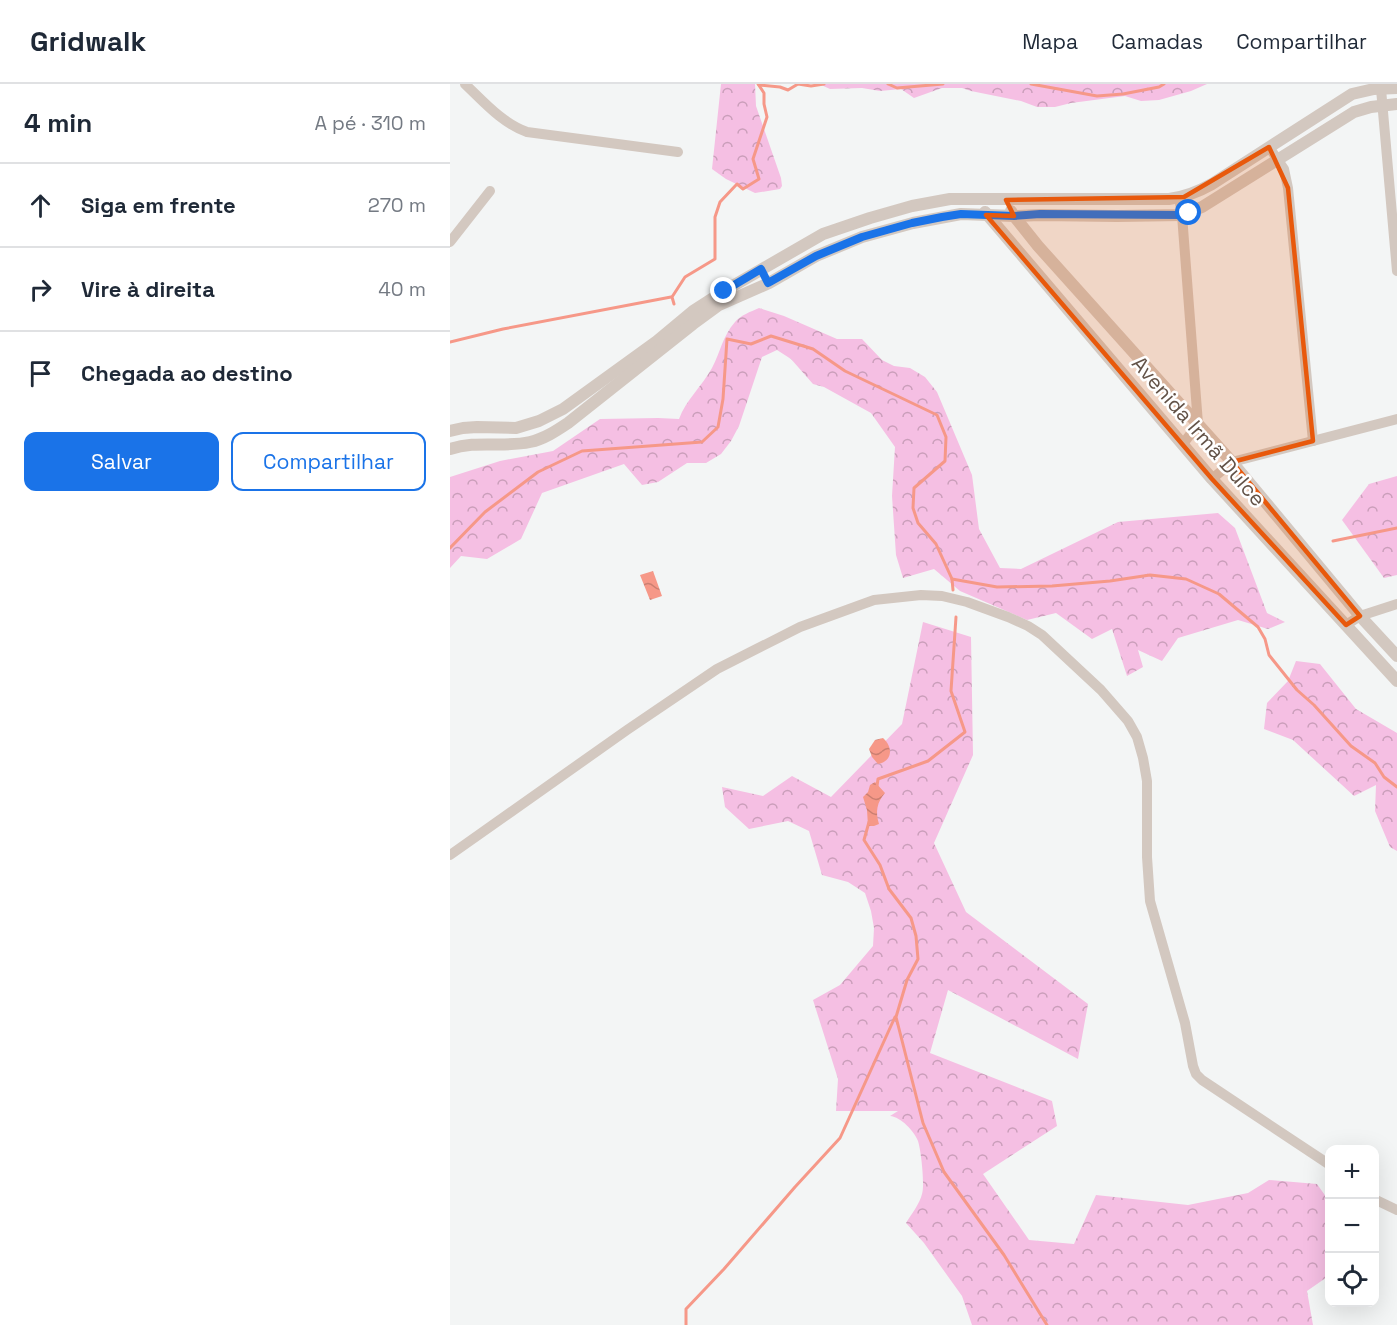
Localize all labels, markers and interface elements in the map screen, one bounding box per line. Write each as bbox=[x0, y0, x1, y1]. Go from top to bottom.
text: Gridwalk bbox=[30, 23, 146, 59]
text: Mapa bbox=[1022, 28, 1078, 55]
text: Camadas bbox=[1111, 28, 1203, 55]
text: Compartilhar bbox=[1236, 28, 1367, 55]
text: 4 min bbox=[24, 106, 92, 140]
text: A pé · 310 m bbox=[314, 110, 426, 136]
icon: ahead bbox=[24, 189, 57, 222]
text: Siga em frente bbox=[81, 191, 236, 219]
text: 270 m bbox=[368, 192, 426, 218]
route start bbox=[1175, 199, 1201, 225]
icon: right bbox=[24, 273, 57, 306]
text: Vire à direita bbox=[81, 275, 215, 303]
text: 40 m bbox=[378, 276, 426, 302]
route end bbox=[710, 277, 736, 303]
street label: Avenida Irmã Dulce bbox=[1126, 350, 1272, 512]
icon: arrive bbox=[24, 357, 57, 390]
text: Chegada ao destino bbox=[81, 359, 293, 387]
button: Salvar bbox=[24, 432, 219, 491]
button: Compartilhar bbox=[231, 432, 426, 491]
map controls bbox=[1325, 1145, 1379, 1307]
button: + bbox=[1325, 1145, 1379, 1199]
button: − bbox=[1325, 1199, 1379, 1253]
button: locate bbox=[1325, 1253, 1379, 1307]

